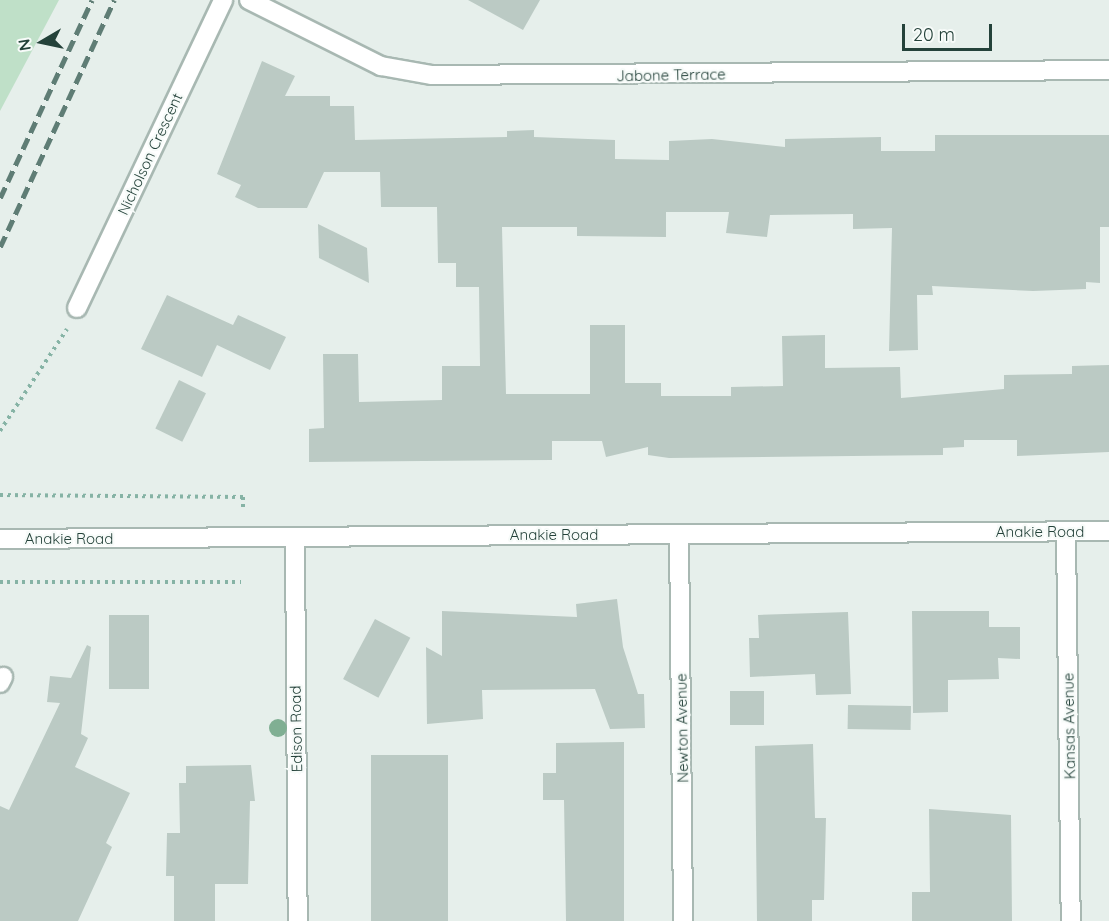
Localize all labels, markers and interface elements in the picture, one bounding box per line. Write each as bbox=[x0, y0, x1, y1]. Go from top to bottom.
north arrow bbox=[12, 12, 72, 72]
scale bar bbox=[905, 12, 995, 50]
text: 20 m bbox=[913, 23, 955, 46]
text: N bbox=[13, 37, 35, 52]
street label: Jabone Terrace bbox=[616, 65, 726, 85]
street label: Nicholson Crescent bbox=[114, 90, 186, 218]
street label: Anakie Road bbox=[996, 523, 1084, 541]
street label: Anakie Road bbox=[510, 526, 598, 544]
street label: Anakie Road bbox=[25, 530, 113, 548]
street label: Newton Avenue bbox=[672, 673, 692, 783]
street label: Kansas Avenue bbox=[1059, 673, 1079, 779]
street label: Edison Road bbox=[286, 685, 306, 773]

